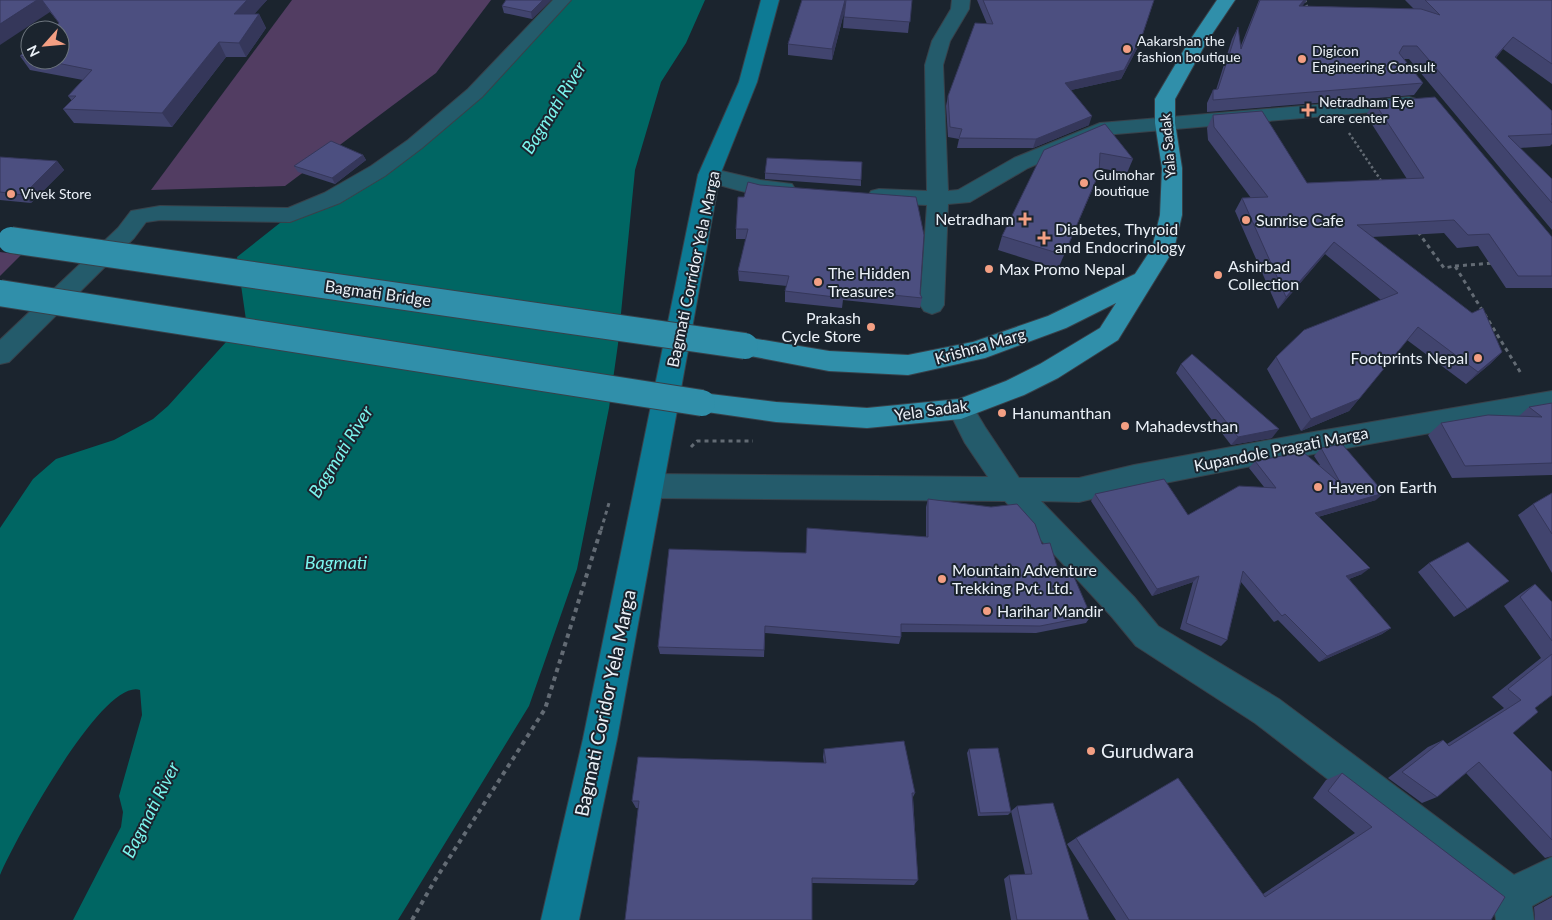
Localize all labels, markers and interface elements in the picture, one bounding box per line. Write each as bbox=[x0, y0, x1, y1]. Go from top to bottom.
north arrow bbox=[20, 20, 70, 70]
place label: Aakarshan the fashion boutique bbox=[1137, 32, 1241, 65]
text: N bbox=[23, 42, 43, 60]
place label: Digicon Engineering Consult bbox=[1312, 42, 1435, 75]
marker: Aakarshan the fashion boutique bbox=[1121, 43, 1133, 55]
marker: Digicon Engineering Consult bbox=[1296, 53, 1308, 65]
water label: Bagmati River bbox=[516, 57, 591, 157]
place label: Netradham Eye care center bbox=[1319, 93, 1414, 126]
marker: Netradham Eye care center bbox=[1301, 103, 1315, 117]
street label: Yala Sadak bbox=[1156, 112, 1179, 179]
place label: Gulmohar boutique bbox=[1094, 166, 1155, 199]
street label: Bagmati Corridor Yela Marga bbox=[662, 169, 723, 369]
marker: Gulmohar boutique bbox=[1078, 177, 1090, 189]
place label: Vivek Store bbox=[21, 185, 91, 202]
marker: Vivek Store bbox=[5, 188, 17, 200]
place label: Netradham bbox=[935, 209, 1014, 228]
place label: Sunrise Cafe bbox=[1256, 210, 1344, 229]
marker: Netradham bbox=[1018, 212, 1032, 226]
marker: Sunrise Cafe bbox=[1240, 214, 1252, 226]
place label: Diabetes, Thyroid and Endocrinology bbox=[1055, 219, 1186, 256]
marker: Diabetes, Thyroid and Endocrinology bbox=[1037, 231, 1051, 245]
place label: Ashirbad Collection bbox=[1228, 256, 1299, 293]
place label: Max Promo Nepal bbox=[999, 259, 1125, 278]
place label: The Hidden Treasures bbox=[828, 263, 910, 300]
marker: Max Promo Nepal bbox=[983, 263, 995, 275]
marker: Ashirbad Collection bbox=[1212, 269, 1224, 281]
street label: Bagmati Bridge bbox=[324, 276, 432, 309]
marker: The Hidden Treasures bbox=[812, 276, 824, 288]
place label: Prakash Cycle Store bbox=[782, 308, 861, 345]
marker: Prakash Cycle Store bbox=[865, 321, 877, 333]
street label: Krishna Marg bbox=[932, 323, 1027, 368]
place label: Footprints Nepal bbox=[1351, 348, 1468, 367]
marker: Footprints Nepal bbox=[1472, 352, 1484, 364]
street label: Yela Sadak bbox=[893, 395, 970, 424]
water label: Bagmati River bbox=[303, 401, 378, 501]
place label: Hanumanthan bbox=[1012, 403, 1111, 422]
marker: Hanumanthan bbox=[996, 407, 1008, 419]
place label: Mahadevsthan bbox=[1135, 416, 1238, 435]
marker: Mahadevsthan bbox=[1119, 420, 1131, 432]
street label: Kupandole Pragati Marga bbox=[1192, 422, 1370, 475]
place label: Haven on Earth bbox=[1328, 477, 1437, 496]
marker: Haven on Earth bbox=[1312, 481, 1324, 493]
water label: Bagmati bbox=[305, 551, 368, 573]
place label: Mountain Adventure Trekking Pvt. Ltd. bbox=[952, 560, 1097, 597]
marker: Mountain Adventure Trekking Pvt. Ltd. bbox=[936, 573, 948, 585]
street label: Bagmati Coridor Yela Marga bbox=[569, 587, 640, 818]
place label: Harihar Mandir bbox=[997, 601, 1103, 620]
marker: Harihar Mandir bbox=[981, 605, 993, 617]
place label: Gurudwara bbox=[1101, 739, 1194, 762]
marker: Gurudwara bbox=[1085, 745, 1097, 757]
water label: Bagmati River bbox=[117, 757, 184, 861]

